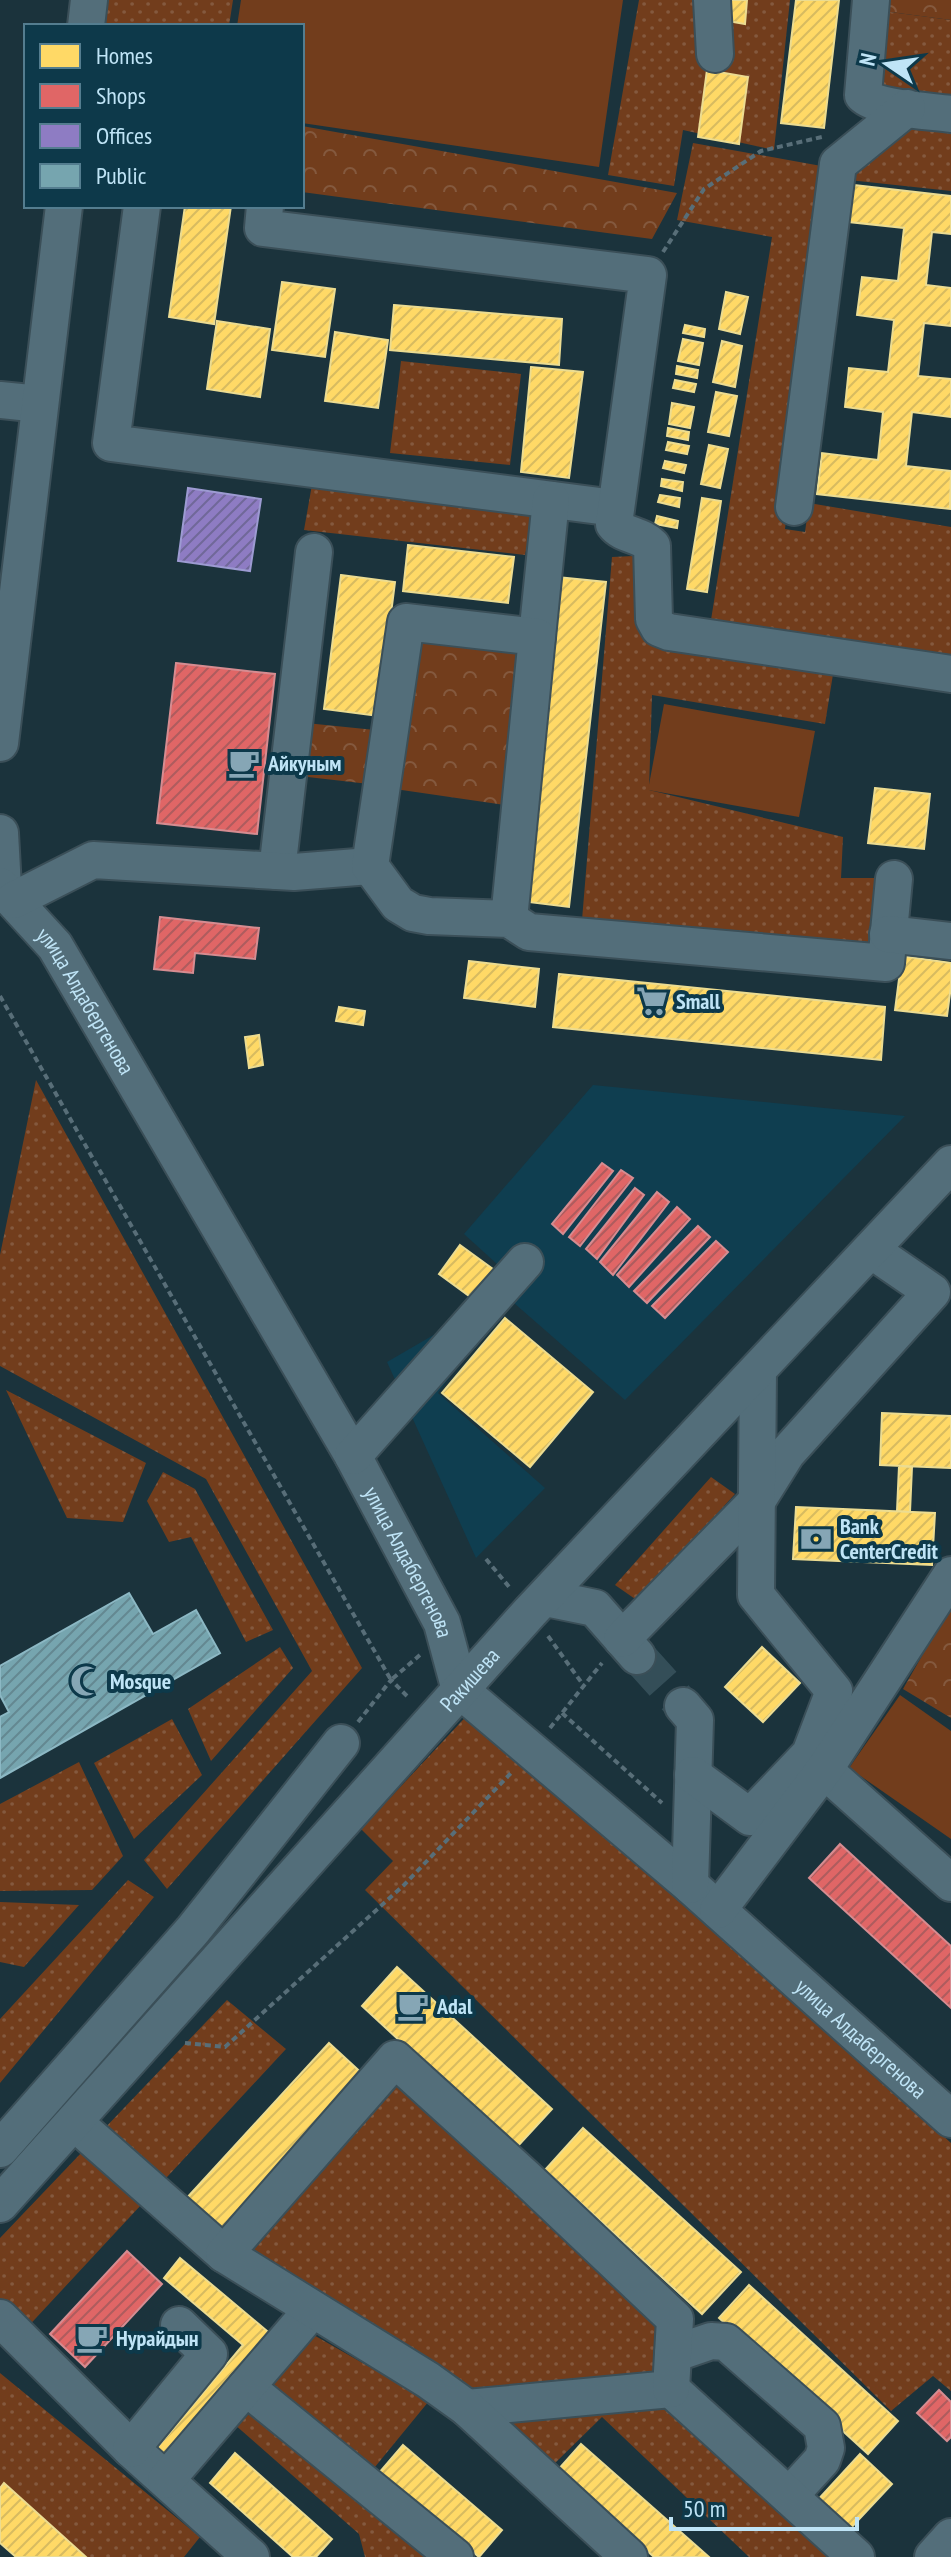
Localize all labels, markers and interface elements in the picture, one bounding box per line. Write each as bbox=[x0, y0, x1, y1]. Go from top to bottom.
legend bbox=[24, 24, 304, 208]
north arrow bbox=[847, 24, 927, 104]
text: Homes bbox=[96, 40, 153, 71]
text: N bbox=[853, 51, 882, 68]
text: Shops bbox=[96, 80, 146, 111]
text: Offices bbox=[96, 120, 152, 151]
text: Public bbox=[96, 160, 147, 191]
cafe icon: Айкуным bbox=[227, 746, 261, 780]
place label: Айкуным bbox=[267, 749, 341, 777]
street label: улица Алдабергенова bbox=[30, 921, 141, 1079]
supermarket icon: Small bbox=[635, 984, 669, 1018]
place label: Small bbox=[676, 987, 721, 1015]
street label: улица Алдабергенова bbox=[358, 1481, 459, 1640]
place label: Bank CenterCredit bbox=[840, 1512, 938, 1565]
bank icon: Bank CenterCredit bbox=[799, 1522, 833, 1556]
street label: Ракишева bbox=[434, 1642, 505, 1717]
mosque icon: Mosque bbox=[69, 1664, 103, 1698]
place label: Mosque bbox=[110, 1667, 171, 1695]
street label: улица Алдабергенова bbox=[789, 1972, 933, 2105]
cafe icon: Adal bbox=[396, 1989, 430, 2023]
place label: Adal bbox=[436, 1992, 473, 2020]
cafe icon: Нурайдын bbox=[75, 2321, 109, 2355]
place label: Нурайдын bbox=[116, 2324, 199, 2352]
scale bar bbox=[671, 2481, 857, 2531]
text: 50 m bbox=[683, 2493, 725, 2524]

